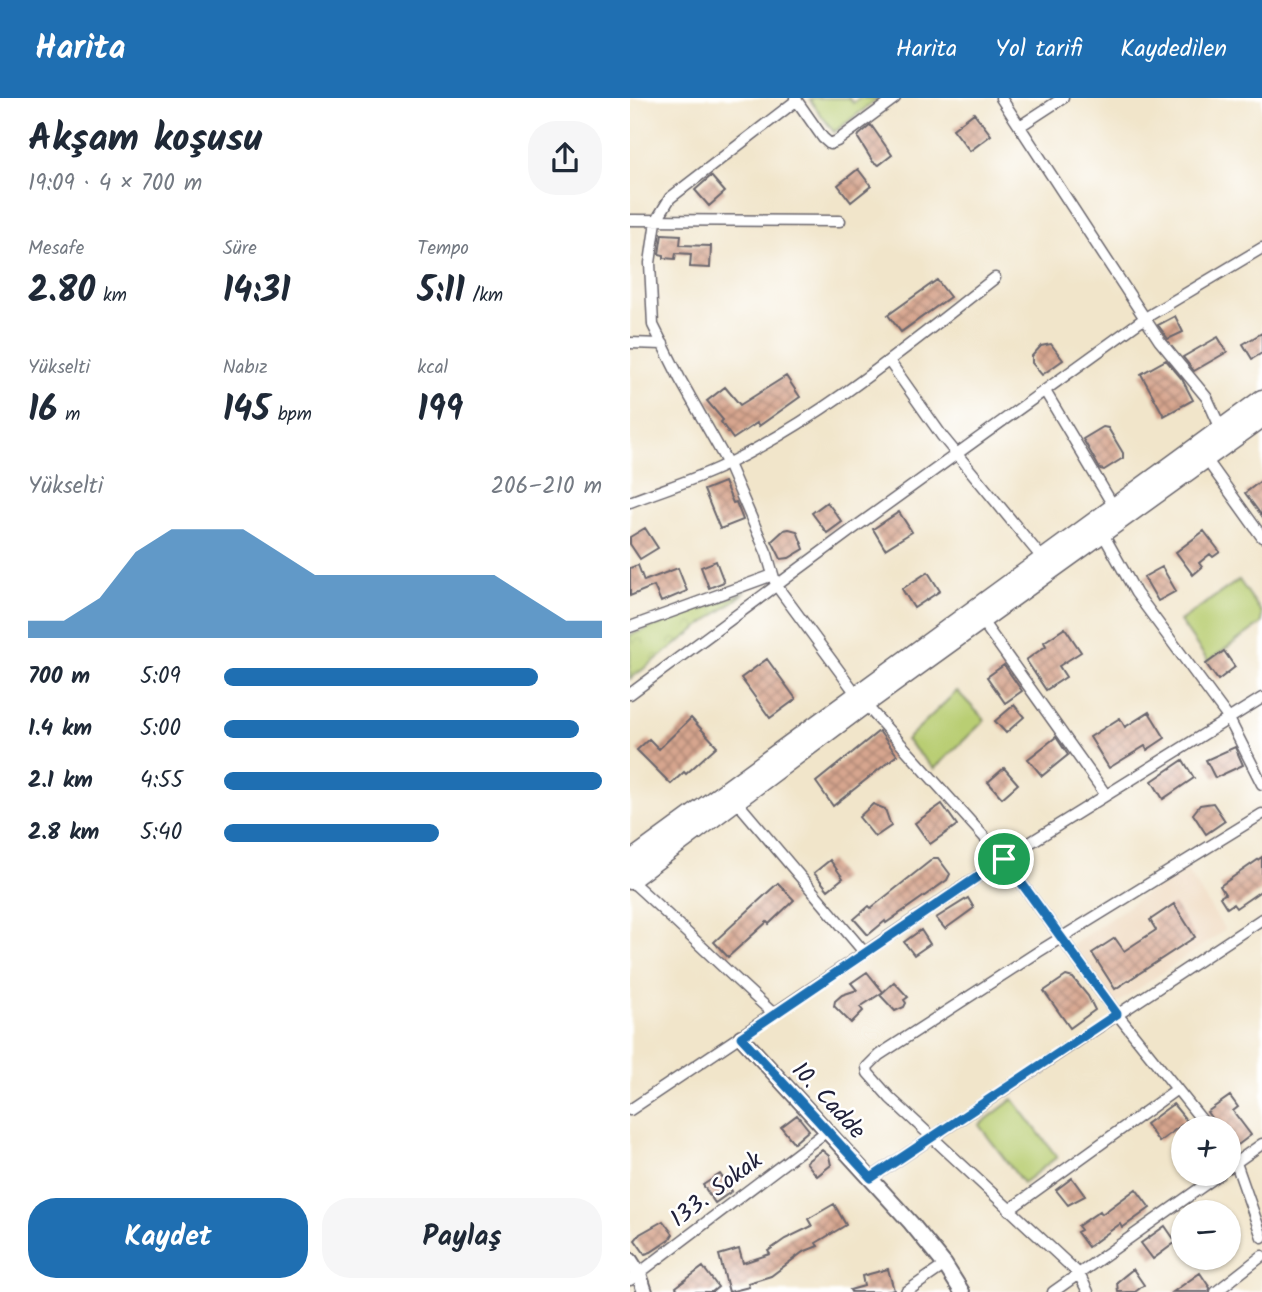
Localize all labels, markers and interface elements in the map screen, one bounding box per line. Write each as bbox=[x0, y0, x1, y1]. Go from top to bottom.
text: Harita bbox=[35, 23, 126, 76]
text: Harita bbox=[896, 30, 957, 69]
text: Yol tarifi bbox=[995, 30, 1082, 69]
text: Kaydedilen bbox=[1120, 30, 1227, 69]
text: Akşam koşusu bbox=[28, 110, 262, 170]
button: share bbox=[528, 121, 602, 195]
text: 19:09 · 4 × 700 m bbox=[28, 166, 202, 202]
text: Mesafe bbox=[28, 234, 84, 264]
text: Süre bbox=[223, 234, 257, 264]
text: Tempo bbox=[417, 234, 469, 264]
text: 2.80 bbox=[28, 264, 95, 320]
text: 14:31 bbox=[223, 264, 291, 320]
text: 5:11 bbox=[417, 264, 465, 320]
text: km bbox=[95, 281, 127, 311]
text: /km bbox=[465, 281, 503, 311]
text: Yükselti bbox=[28, 353, 90, 383]
text: Nabız bbox=[223, 353, 268, 383]
text: kcal bbox=[417, 353, 448, 383]
text: 16 bbox=[28, 383, 58, 439]
text: 145 bbox=[223, 383, 270, 439]
text: 199 bbox=[417, 383, 463, 439]
text: m bbox=[58, 400, 80, 430]
text: bpm bbox=[270, 400, 312, 430]
text: Yükselti bbox=[28, 469, 103, 505]
text: 206–210 m bbox=[491, 469, 602, 505]
text: 700 m bbox=[28, 659, 90, 695]
text: 5:09 bbox=[140, 659, 181, 695]
text: 1.4 km bbox=[28, 711, 92, 747]
text: 5:00 bbox=[140, 711, 181, 747]
text: 2.1 km bbox=[28, 763, 93, 799]
text: 4:55 bbox=[140, 763, 183, 799]
text: 2.8 km bbox=[28, 815, 99, 851]
text: 5:40 bbox=[140, 815, 182, 851]
pin bbox=[974, 829, 1034, 889]
icon: arrive bbox=[985, 840, 1023, 878]
street label: 10. Cadde bbox=[781, 1053, 875, 1149]
map controls bbox=[1171, 1116, 1241, 1270]
button: + bbox=[1171, 1116, 1241, 1186]
street label: 133. Sokak bbox=[662, 1142, 772, 1238]
button: Kaydet bbox=[28, 1198, 308, 1278]
button: Paylaş bbox=[322, 1198, 602, 1278]
button: − bbox=[1171, 1200, 1241, 1270]

